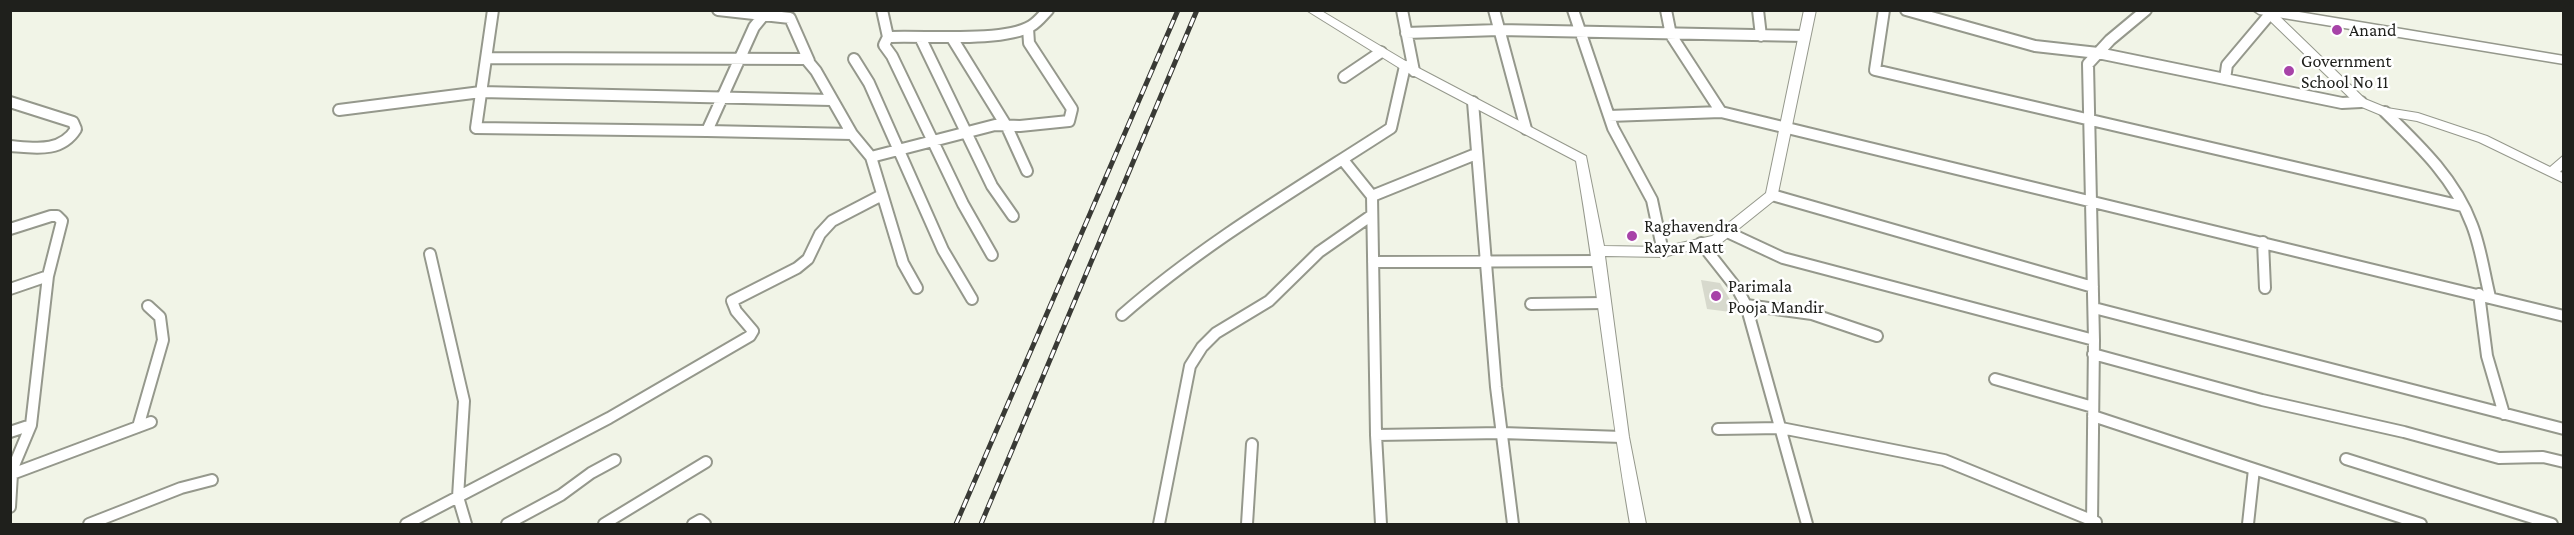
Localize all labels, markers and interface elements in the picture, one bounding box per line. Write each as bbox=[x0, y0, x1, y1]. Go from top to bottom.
place label: Anand bbox=[2349, 19, 2396, 41]
marker: Anand bbox=[2330, 23, 2344, 37]
place label: Government School No 11 bbox=[2301, 50, 2391, 92]
marker: Government School No 11 bbox=[2282, 64, 2296, 78]
place label: Raghavendra Rayar Matt bbox=[1644, 215, 1738, 258]
marker: Raghavendra Rayar Matt bbox=[1625, 229, 1639, 243]
place label: Parimala Pooja Mandir bbox=[1728, 275, 1824, 318]
marker: Parimala Pooja Mandir bbox=[1709, 289, 1723, 303]

